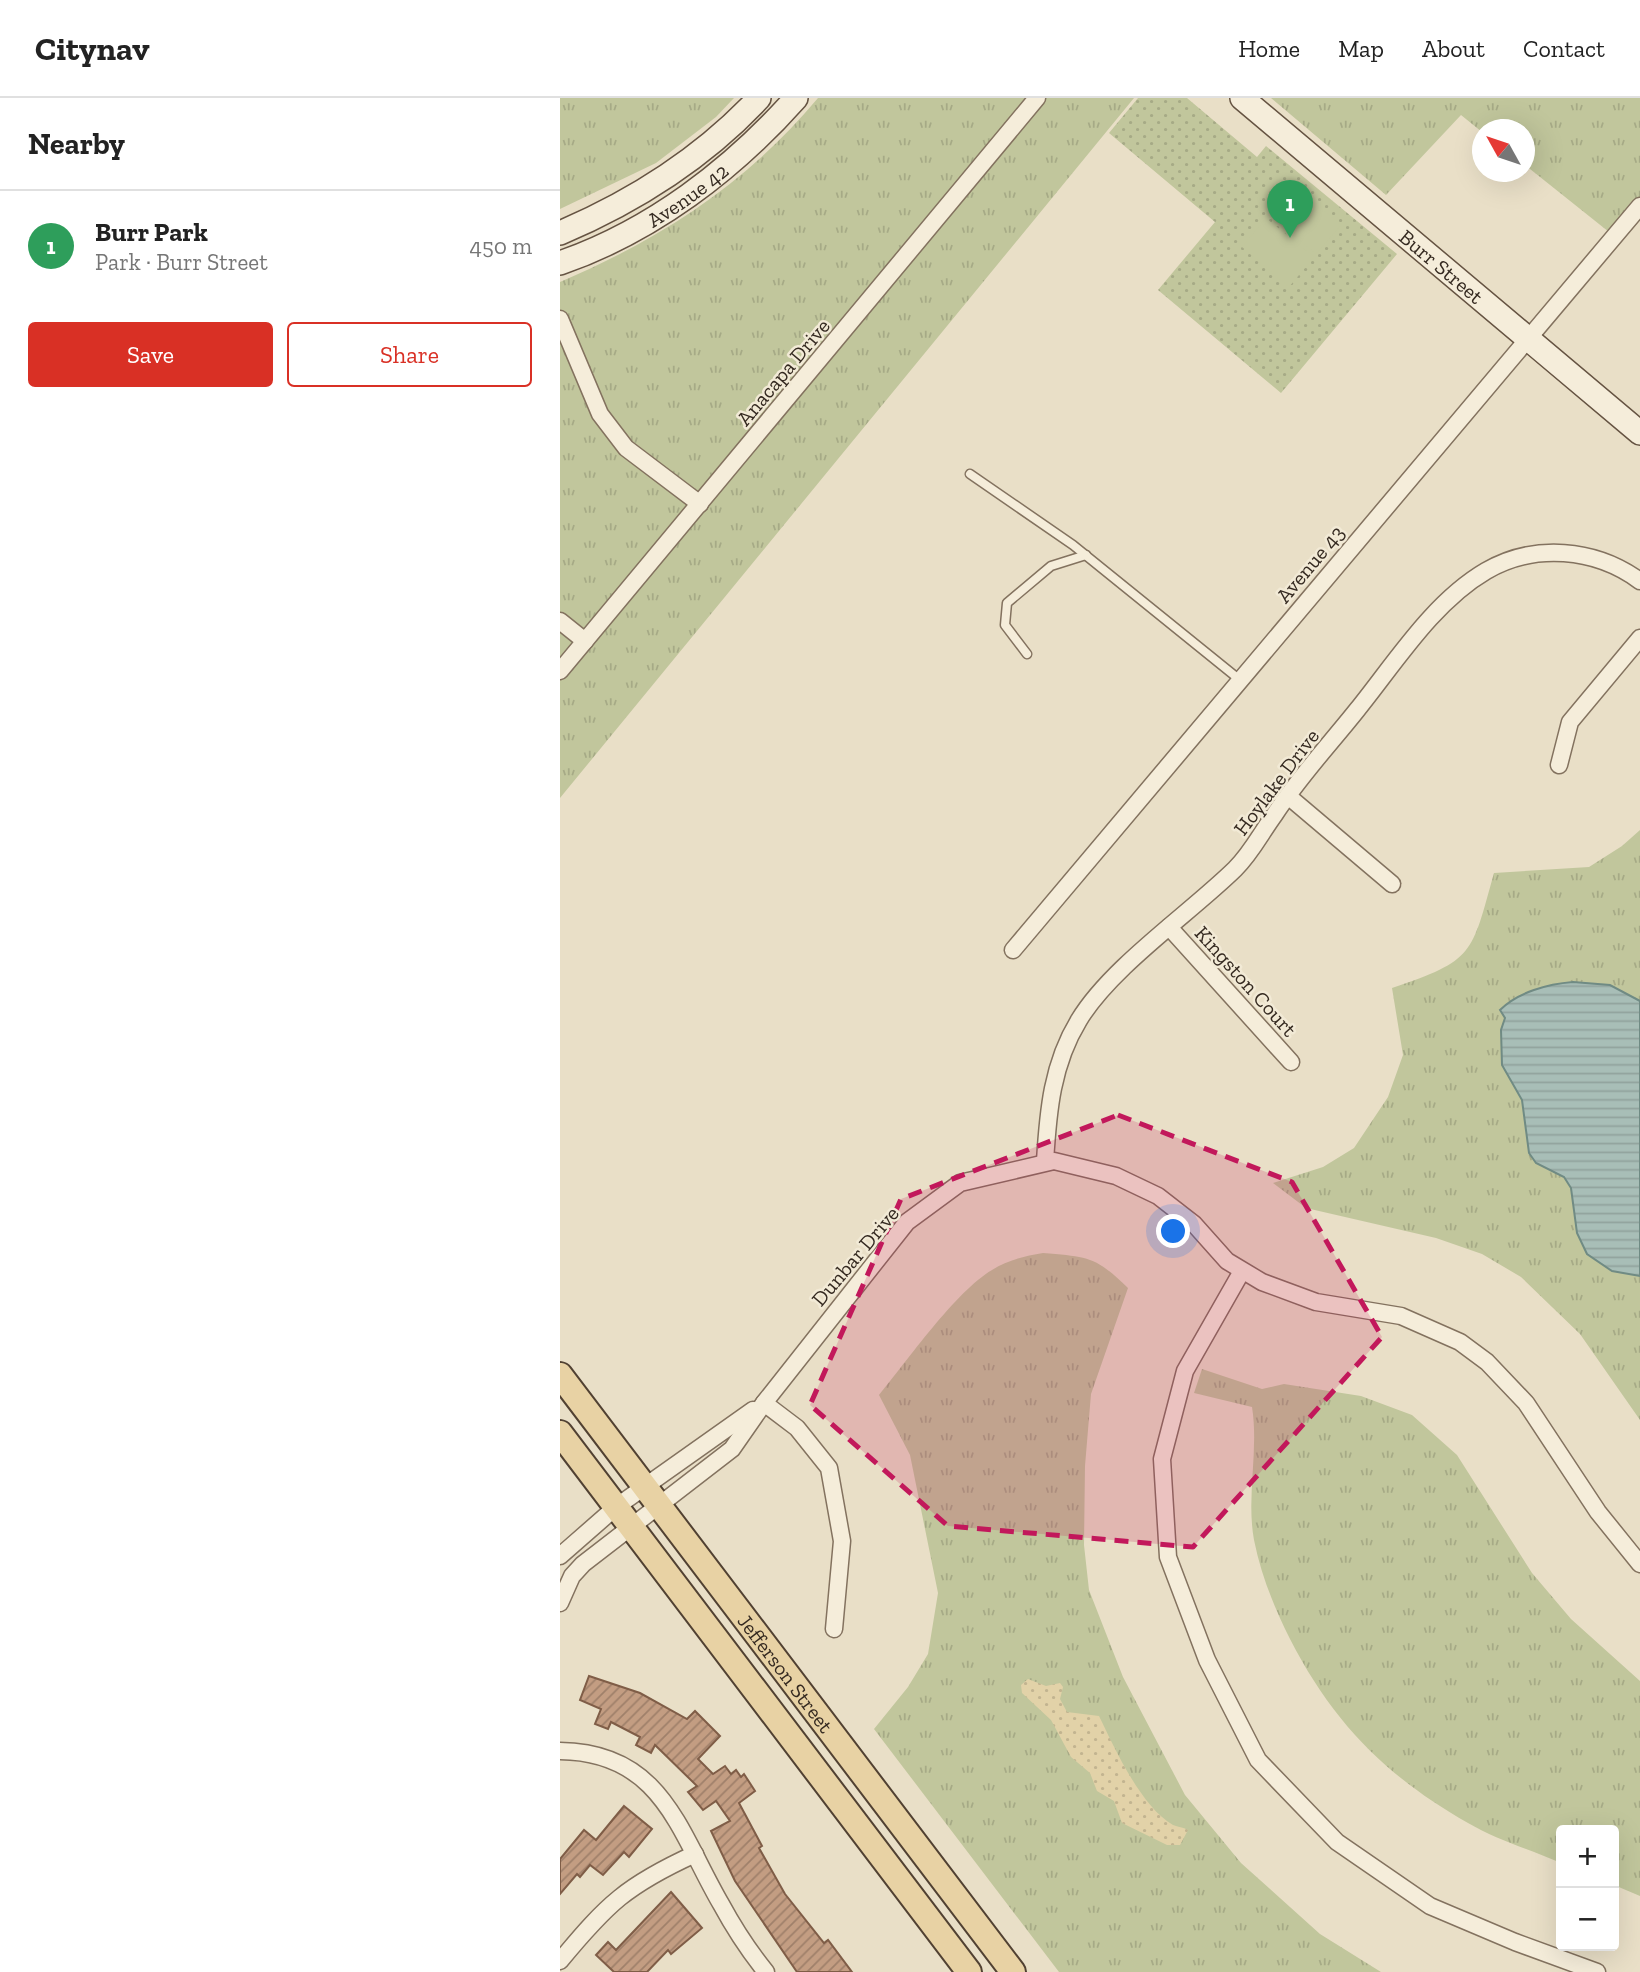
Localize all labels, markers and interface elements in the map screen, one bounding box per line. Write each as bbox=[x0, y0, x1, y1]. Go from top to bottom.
text: Citynav bbox=[35, 29, 150, 68]
text: Home bbox=[1238, 34, 1300, 63]
text: Map bbox=[1338, 34, 1384, 63]
text: About bbox=[1422, 34, 1485, 63]
text: Contact bbox=[1523, 34, 1605, 63]
north arrow bbox=[1472, 119, 1535, 182]
text: Nearby bbox=[28, 126, 125, 162]
street label: Avenue 42 bbox=[642, 158, 733, 232]
pin: 1 bbox=[1267, 180, 1313, 238]
text: Burr Park bbox=[95, 216, 208, 248]
street label: Burr Street bbox=[1395, 224, 1489, 309]
text: 1 bbox=[46, 232, 56, 260]
text: 450 m bbox=[470, 232, 532, 260]
text: Park · Burr Street bbox=[95, 248, 268, 276]
street label: Anacapa Drive bbox=[731, 313, 835, 430]
button: Save bbox=[28, 322, 273, 387]
button: Share bbox=[287, 322, 532, 387]
street label: Avenue 43 bbox=[1271, 520, 1349, 608]
street label: Hoylake Drive bbox=[1228, 724, 1324, 840]
street label: Kingston Court bbox=[1190, 921, 1302, 1042]
street label: Dunbar Drive bbox=[806, 1201, 904, 1311]
your location bbox=[1156, 1214, 1190, 1248]
street label: Jefferson Street bbox=[733, 1609, 839, 1737]
map controls bbox=[1556, 1825, 1619, 1951]
button: + bbox=[1556, 1825, 1619, 1888]
button: − bbox=[1556, 1888, 1619, 1951]

